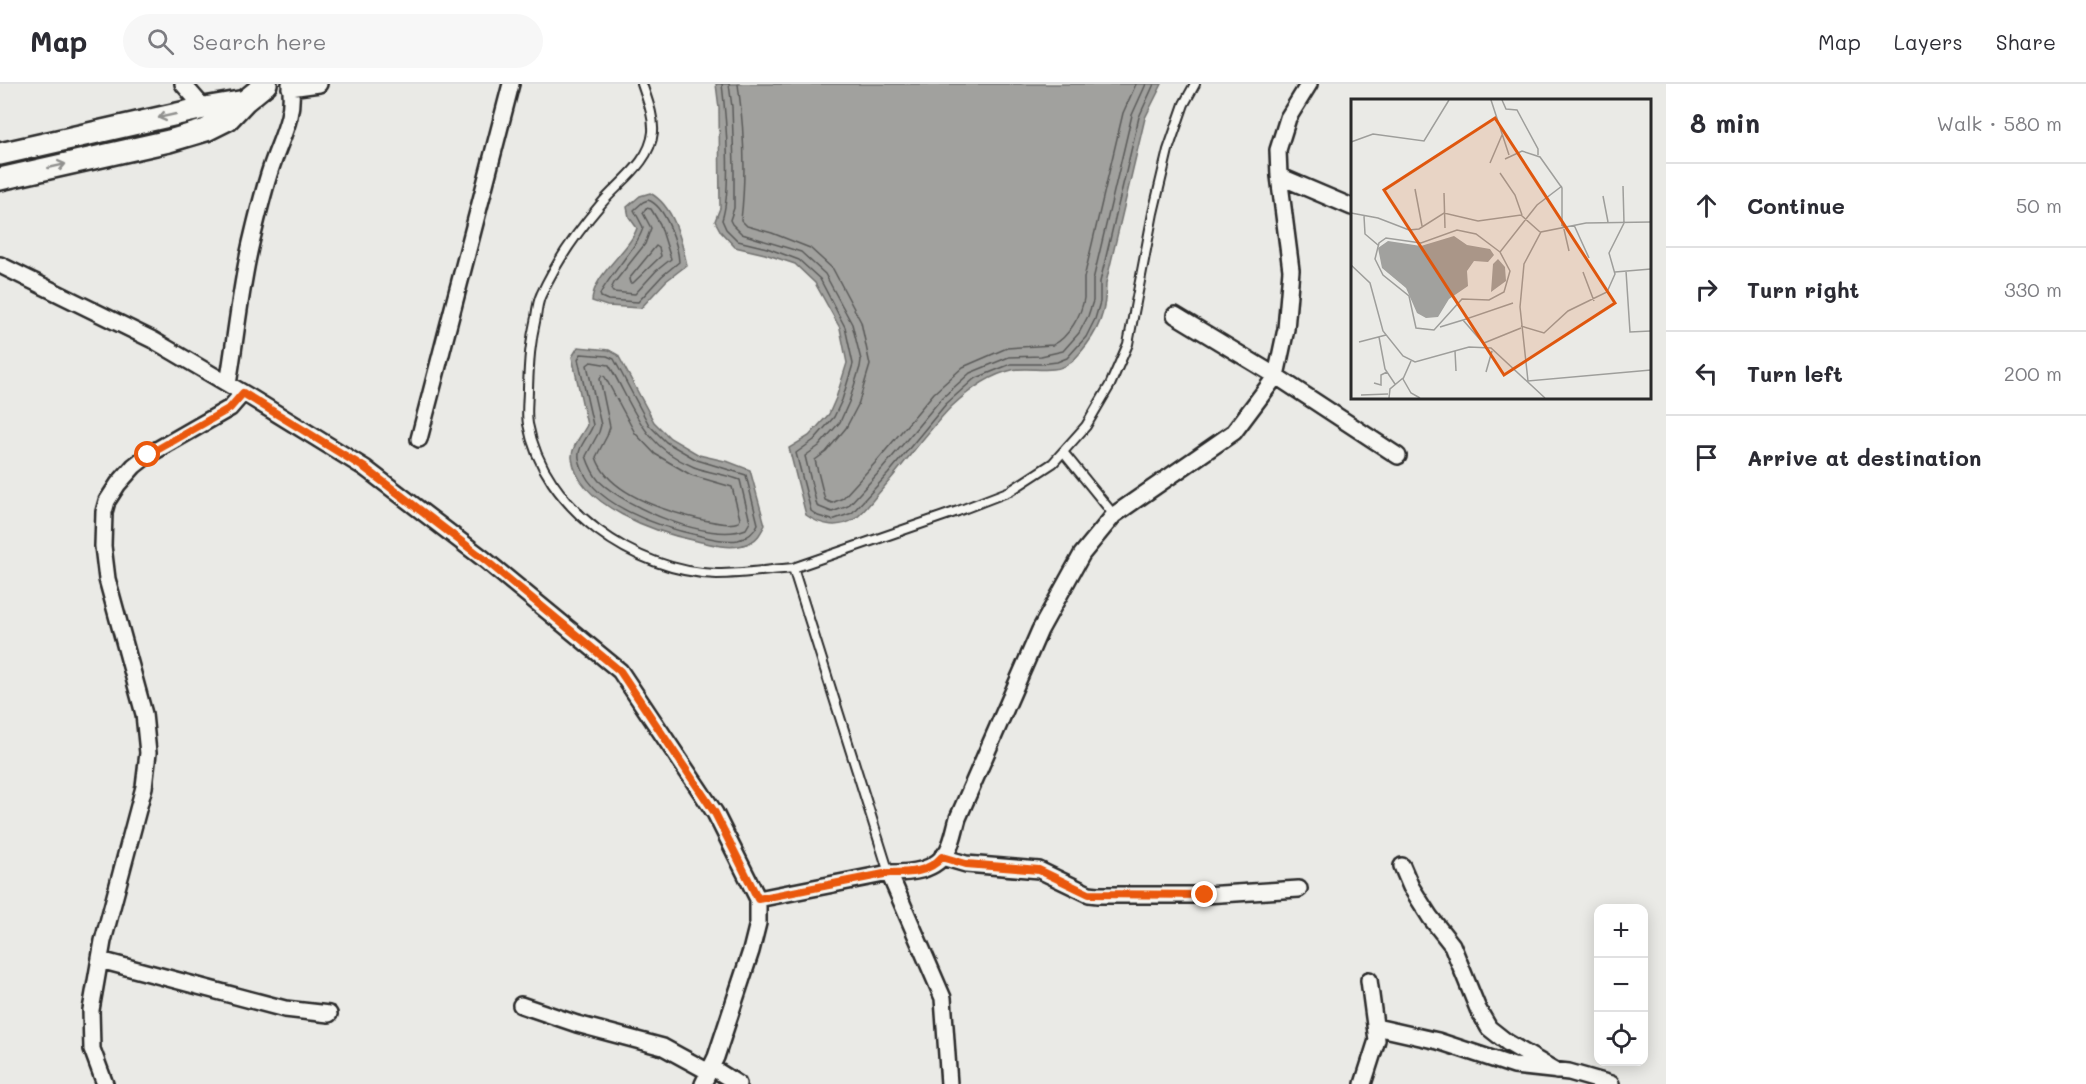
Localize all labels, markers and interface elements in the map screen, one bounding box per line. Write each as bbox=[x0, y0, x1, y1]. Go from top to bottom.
search box bbox=[123, 14, 543, 68]
text: Map bbox=[30, 23, 87, 59]
icon: search bbox=[144, 25, 177, 58]
text: Search here bbox=[192, 27, 326, 56]
text: Map bbox=[1818, 28, 1861, 55]
text: Layers bbox=[1894, 28, 1963, 55]
text: Share bbox=[1996, 28, 2056, 55]
inset map bbox=[1351, 99, 1651, 399]
text: 8 min bbox=[1690, 106, 1760, 140]
text: Walk · 580 m bbox=[1936, 110, 2062, 136]
one-way arrow bbox=[157, 111, 176, 123]
one-way arrow bbox=[47, 160, 66, 172]
icon: ahead bbox=[1690, 189, 1723, 222]
text: Continue bbox=[1747, 191, 1845, 220]
text: 50 m bbox=[2016, 192, 2062, 218]
icon: right bbox=[1690, 273, 1723, 306]
text: Turn right bbox=[1747, 275, 1859, 304]
text: 330 m bbox=[2004, 276, 2062, 302]
icon: left bbox=[1690, 357, 1723, 390]
text: Turn left bbox=[1747, 359, 1843, 388]
text: 200 m bbox=[2004, 360, 2062, 386]
route start bbox=[134, 441, 160, 467]
icon: arrive bbox=[1690, 441, 1723, 474]
text: Arrive at destination bbox=[1747, 443, 1982, 472]
route end bbox=[1191, 881, 1217, 907]
map controls bbox=[1594, 904, 1648, 1066]
button: + bbox=[1594, 904, 1648, 958]
button: − bbox=[1594, 958, 1648, 1012]
button: locate bbox=[1594, 1012, 1648, 1066]

